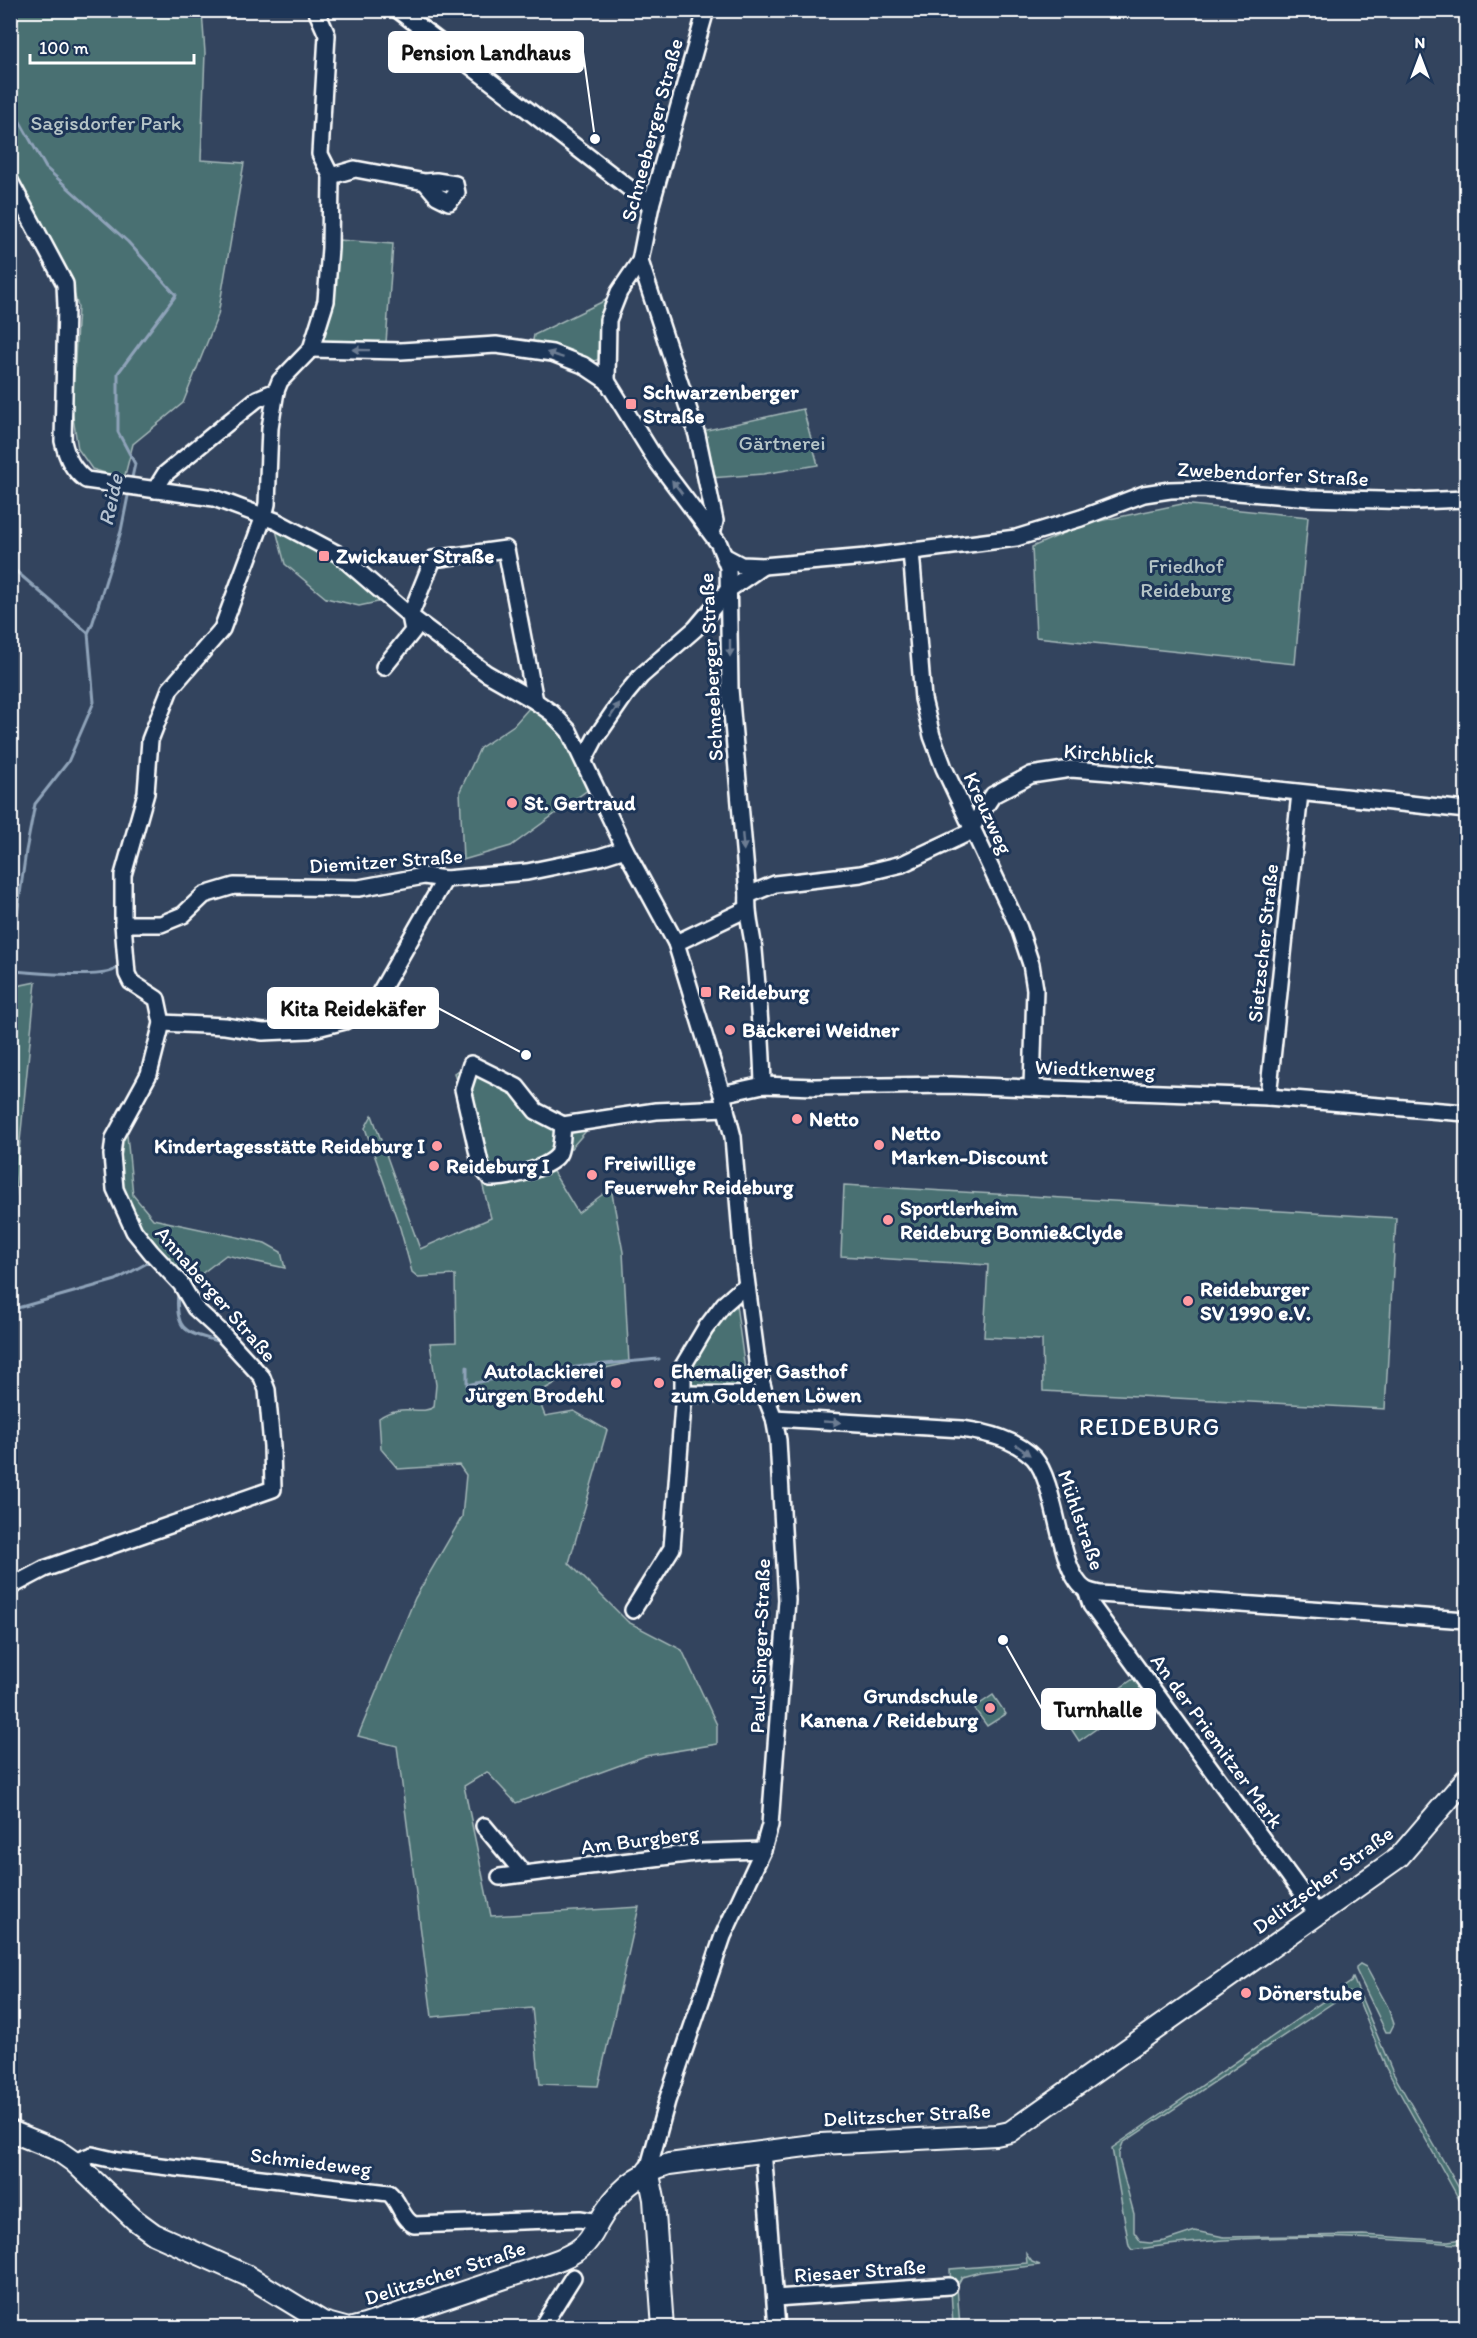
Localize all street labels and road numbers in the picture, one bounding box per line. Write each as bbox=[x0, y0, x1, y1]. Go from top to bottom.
street label: Schneeberger Straße bbox=[615, 36, 688, 224]
street label: Zwebendorfer Straße bbox=[1177, 456, 1369, 491]
street label: Schneeberger Straße bbox=[693, 572, 728, 762]
street label: Kirchblick bbox=[1063, 738, 1155, 769]
street label: Kreuzweg bbox=[959, 768, 1018, 858]
street label: Diemitzer Straße bbox=[308, 843, 464, 878]
street label: Sietzscher Straße bbox=[1242, 862, 1283, 1023]
street label: Wiedtkenweg bbox=[1034, 1054, 1156, 1083]
street label: Annaberger Straße bbox=[151, 1221, 282, 1367]
street label: Mühlstraße bbox=[1053, 1466, 1110, 1573]
street label: Paul-Singer-Straße bbox=[744, 1558, 775, 1734]
street label: An der Priemitzer Mark bbox=[1146, 1649, 1289, 1833]
street label: Am Burgberg bbox=[579, 1820, 701, 1859]
street label: Delitzscher Straße bbox=[1247, 1820, 1398, 1939]
street label: Delitzscher Straße bbox=[822, 2098, 991, 2131]
street label: Schmiedeweg bbox=[249, 2142, 373, 2181]
street label: Delitzscher Straße bbox=[361, 2235, 529, 2310]
street label: Riesaer Straße bbox=[793, 2253, 927, 2288]

